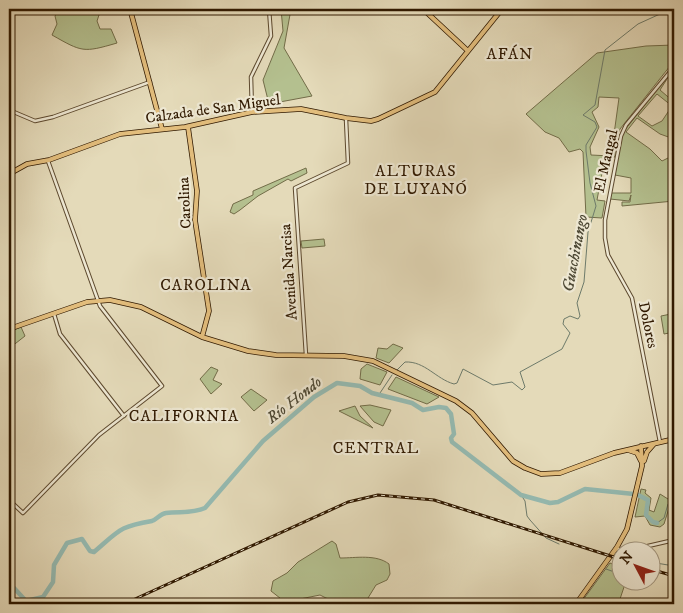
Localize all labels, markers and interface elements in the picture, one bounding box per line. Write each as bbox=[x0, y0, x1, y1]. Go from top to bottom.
district label: AFÁN bbox=[487, 44, 533, 64]
street label: Calzada de San Miguel bbox=[144, 90, 282, 128]
street label: El Mangal bbox=[589, 127, 623, 195]
district label: ALTURAS DE LUYANÓ bbox=[364, 161, 468, 199]
street label: Carolina bbox=[174, 176, 196, 229]
water label: Guachinango bbox=[558, 212, 592, 294]
street label: Avenida Narcisa bbox=[276, 223, 302, 321]
district label: CAROLINA bbox=[160, 275, 252, 295]
street label: Dolores bbox=[634, 300, 662, 350]
water label: Río Hondo bbox=[261, 372, 326, 429]
district label: CALIFORNIA bbox=[129, 406, 239, 426]
district label: CENTRAL bbox=[333, 438, 419, 458]
north arrow bbox=[610, 540, 660, 590]
text: N bbox=[616, 548, 638, 568]

